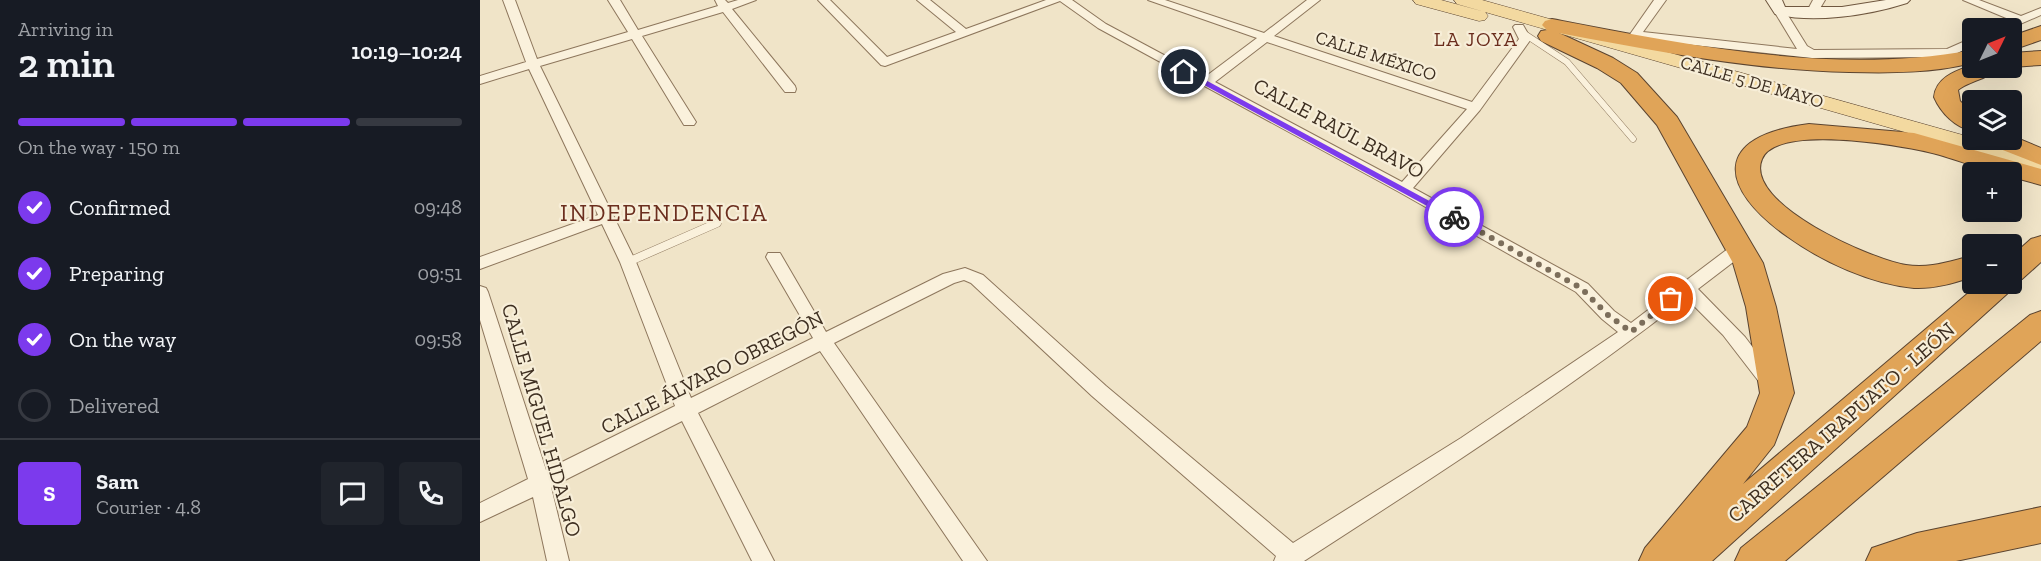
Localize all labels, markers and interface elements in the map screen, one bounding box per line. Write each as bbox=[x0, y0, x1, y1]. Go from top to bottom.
text: Arriving in bbox=[18, 17, 113, 41]
north arrow bbox=[1962, 18, 2022, 78]
map controls bbox=[1962, 18, 2022, 294]
street label: CALLE MÉXICO bbox=[1313, 26, 1439, 86]
district label: LA JOYA bbox=[1434, 27, 1518, 51]
text: 10:19–10:24 bbox=[351, 38, 462, 65]
text: 2 min bbox=[18, 40, 115, 87]
pin bbox=[1158, 46, 1209, 97]
street label: CALLE 5 DE MAYO bbox=[1678, 51, 1826, 113]
icon: home bbox=[1167, 55, 1200, 88]
street label: CALLE RAÚL BRAVO bbox=[1249, 72, 1429, 184]
button: layers bbox=[1962, 90, 2022, 150]
text: On the way · 150 m bbox=[18, 135, 180, 159]
button: + bbox=[1962, 162, 2022, 222]
courier bbox=[1424, 187, 1484, 247]
icon: check bbox=[18, 191, 51, 224]
text: Confirmed bbox=[69, 194, 170, 221]
text: 09:48 bbox=[414, 195, 462, 219]
district label: INDEPENDENCIA bbox=[560, 198, 768, 227]
icon: bike bbox=[1438, 201, 1471, 234]
button: − bbox=[1962, 234, 2022, 294]
icon: check bbox=[18, 257, 51, 290]
text: Preparing bbox=[69, 260, 164, 287]
text: 09:51 bbox=[417, 261, 462, 285]
pin bbox=[1645, 273, 1696, 324]
icon: bag bbox=[1654, 282, 1687, 315]
street label: CALLE MIGUEL HIDALGO bbox=[497, 300, 587, 540]
street label: CALLE ÁLVARO OBREGÓN bbox=[596, 305, 828, 439]
street label: CARRETERA IRAPUATO - LEÓN bbox=[1722, 317, 1960, 527]
icon: check bbox=[18, 323, 51, 356]
text: On the way bbox=[69, 326, 176, 353]
text: 09:58 bbox=[414, 327, 462, 351]
text: Delivered bbox=[69, 392, 159, 419]
button: chat bbox=[321, 462, 384, 525]
button: phone bbox=[399, 462, 462, 525]
text: Sam bbox=[96, 468, 139, 495]
text: S bbox=[43, 480, 56, 507]
text: Courier · 4.8 bbox=[96, 495, 201, 519]

